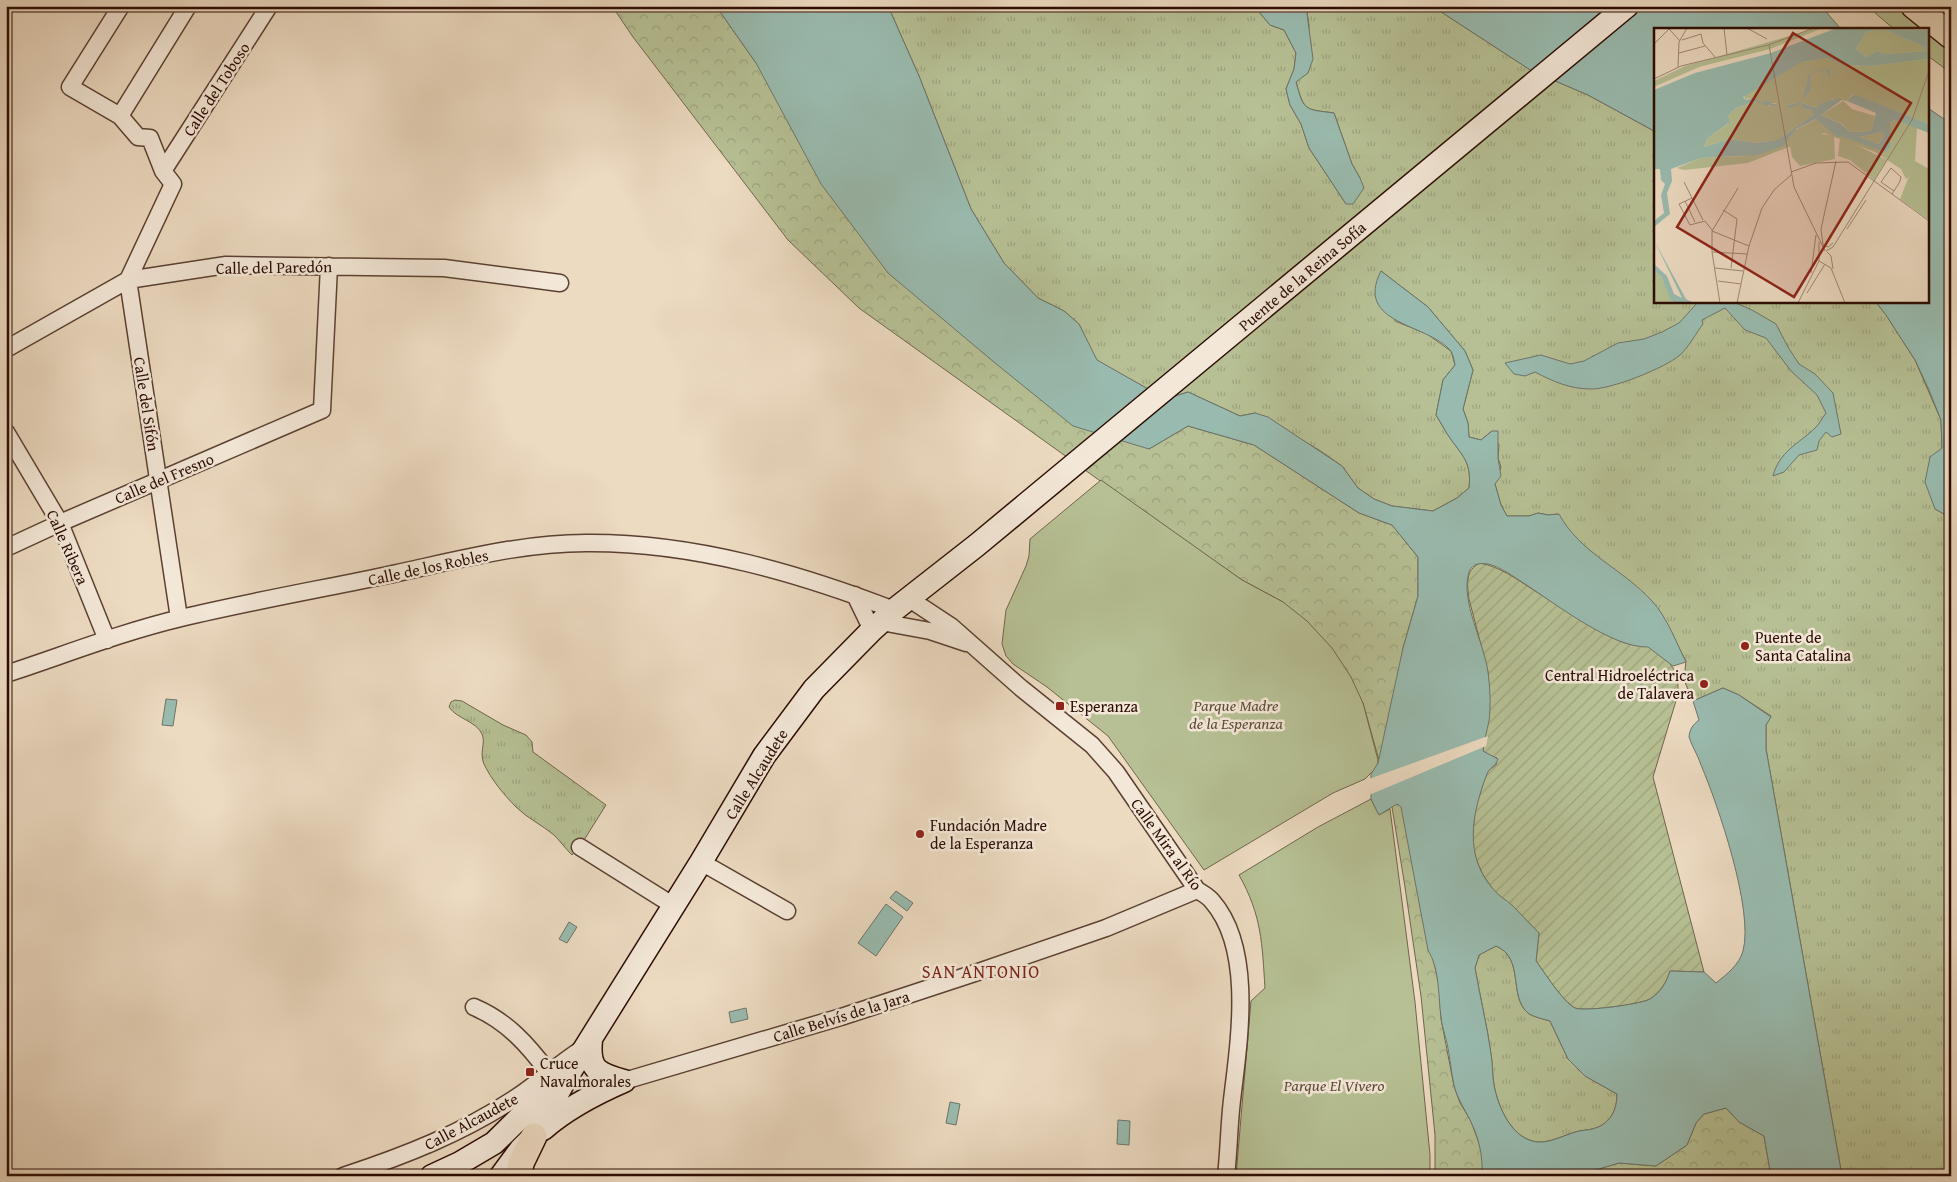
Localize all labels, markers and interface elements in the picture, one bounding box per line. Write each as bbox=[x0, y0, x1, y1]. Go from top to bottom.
inset map bbox=[1654, 28, 1930, 302]
street label: Calle del Toboso bbox=[177, 37, 255, 141]
street label: Puente de la Reina Sofía bbox=[1233, 215, 1371, 337]
street label: Calle del Paredón bbox=[216, 254, 332, 280]
street label: Calle del Sifón bbox=[128, 355, 166, 453]
street label: Calle del Fresno bbox=[111, 446, 217, 510]
street label: Calle Ribera bbox=[41, 506, 95, 589]
street label: Calle de los Robles bbox=[366, 543, 490, 591]
place label: Puente de Santa Catalina bbox=[1755, 625, 1852, 667]
marker: Puente de Santa Catalina bbox=[1739, 640, 1751, 652]
place label: Central Hidroeléctrica de Talavera bbox=[1545, 663, 1694, 705]
marker: Central Hidroeléctrica de Talavera bbox=[1698, 678, 1710, 690]
park label: Parque Madre de la Esperanza bbox=[1189, 693, 1283, 735]
place label: Esperanza bbox=[1070, 694, 1139, 718]
marker: Esperanza bbox=[1054, 700, 1066, 712]
street label: Calle Alcaudete bbox=[719, 724, 793, 824]
street label: Calle Mira al Río bbox=[1125, 793, 1209, 895]
place label: Fundación Madre de la Esperanza bbox=[930, 813, 1047, 855]
marker: Fundación Madre de la Esperanza bbox=[914, 828, 926, 840]
district label: SAN ANTONIO bbox=[922, 958, 1040, 985]
street label: Calle Belvís de la Jara bbox=[770, 984, 913, 1048]
place label: Cruce Navalmorales bbox=[540, 1051, 631, 1093]
marker: Cruce Navalmorales bbox=[524, 1066, 536, 1078]
park label: Parque El Vivero bbox=[1283, 1073, 1384, 1097]
street label: Calle Alcaudete bbox=[420, 1086, 522, 1156]

